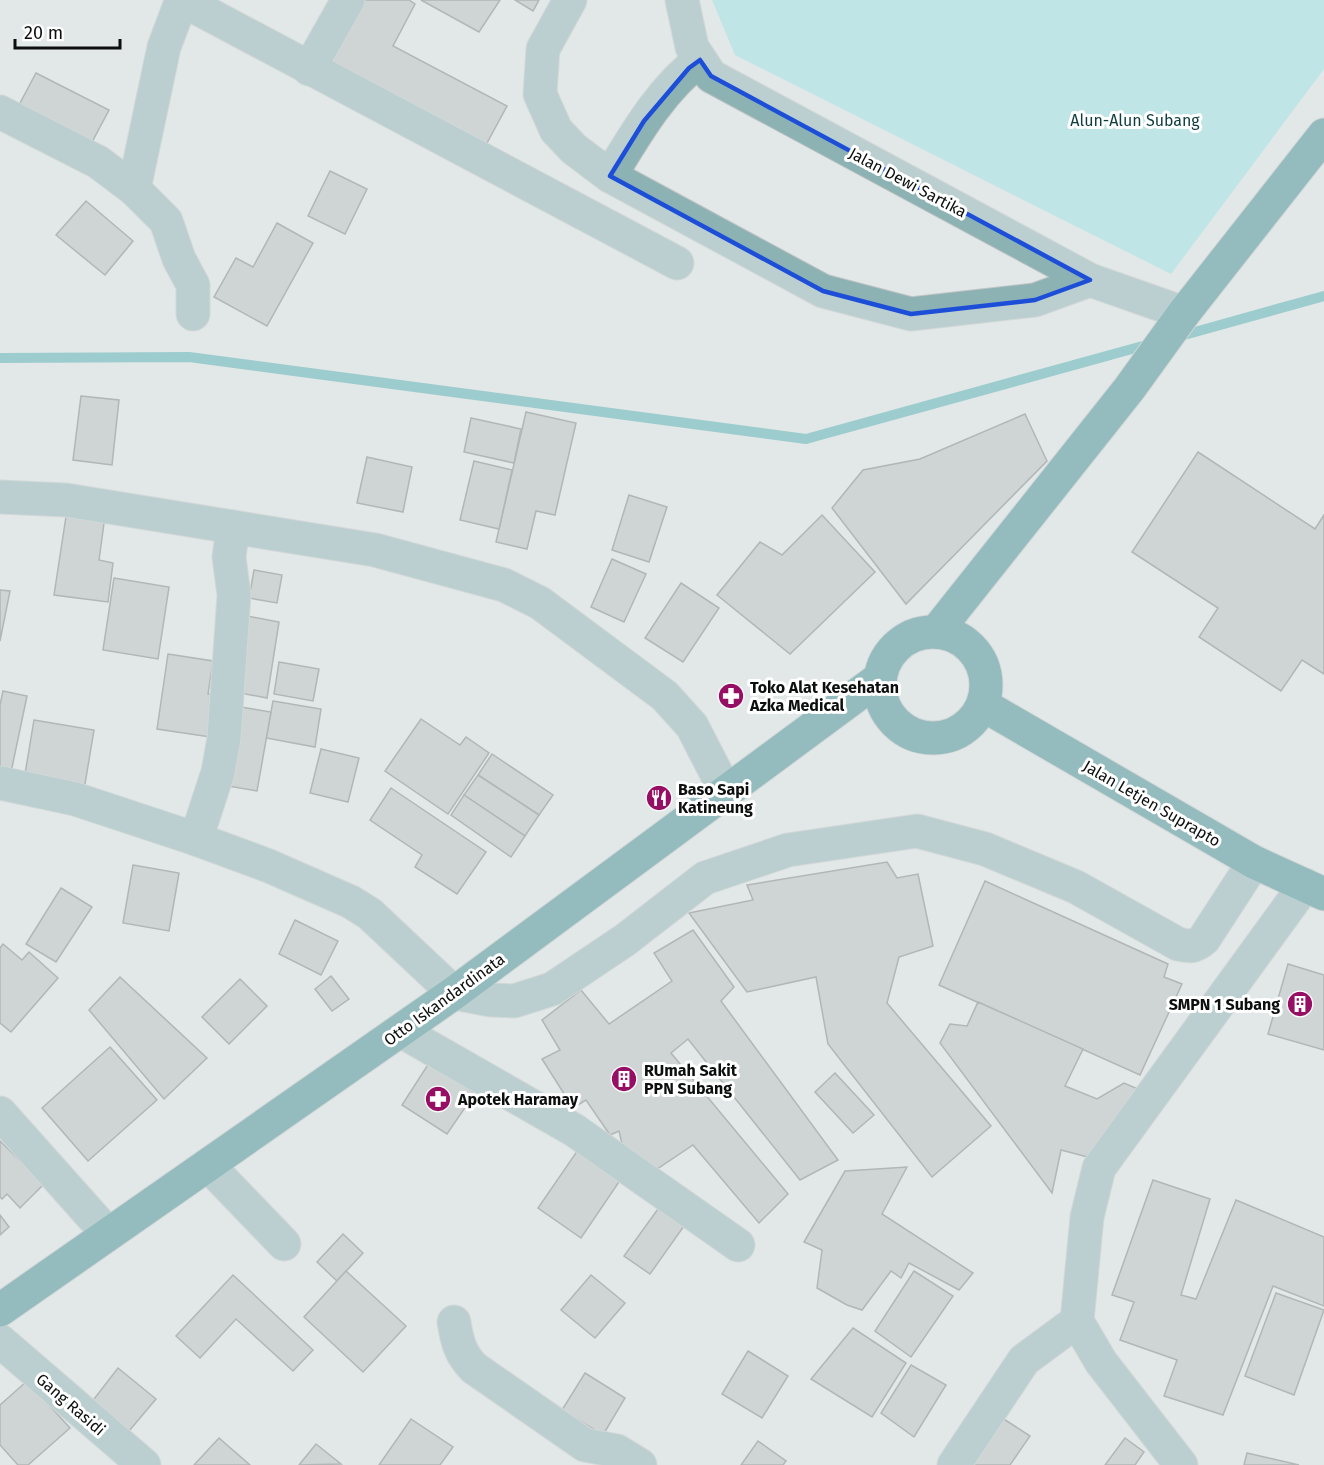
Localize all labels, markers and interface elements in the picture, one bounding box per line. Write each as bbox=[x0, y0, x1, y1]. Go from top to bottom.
scale bar bbox=[15, 12, 120, 50]
text: 20 m bbox=[24, 22, 63, 44]
park label: Alun-Alun Subang bbox=[1070, 111, 1200, 130]
street label: Jalan Dewi Sartika bbox=[846, 144, 970, 221]
place label: Toko Alat Kesehatan Azka Medical bbox=[749, 678, 899, 715]
pharmacy icon: Toko Alat Kesehatan Azka Medical bbox=[716, 681, 746, 711]
street label: Jalan Letjen Suprapto bbox=[1080, 756, 1224, 851]
place label: Baso Sapi Katineung bbox=[678, 780, 753, 817]
restaurant icon: Baso Sapi Katineung bbox=[644, 783, 674, 813]
street label: Otto Iskandardinata bbox=[380, 949, 508, 1050]
building icon: SMPN 1 Subang bbox=[1285, 989, 1315, 1019]
place label: SMPN 1 Subang bbox=[1169, 995, 1280, 1014]
place label: RUmah Sakit PPN Subang bbox=[644, 1061, 738, 1098]
building icon: RUmah Sakit PPN Subang bbox=[609, 1064, 639, 1094]
pharmacy icon: Apotek Haramay bbox=[423, 1084, 453, 1114]
place label: Apotek Haramay bbox=[457, 1090, 579, 1109]
street label: Gang Rasidi bbox=[32, 1369, 109, 1439]

